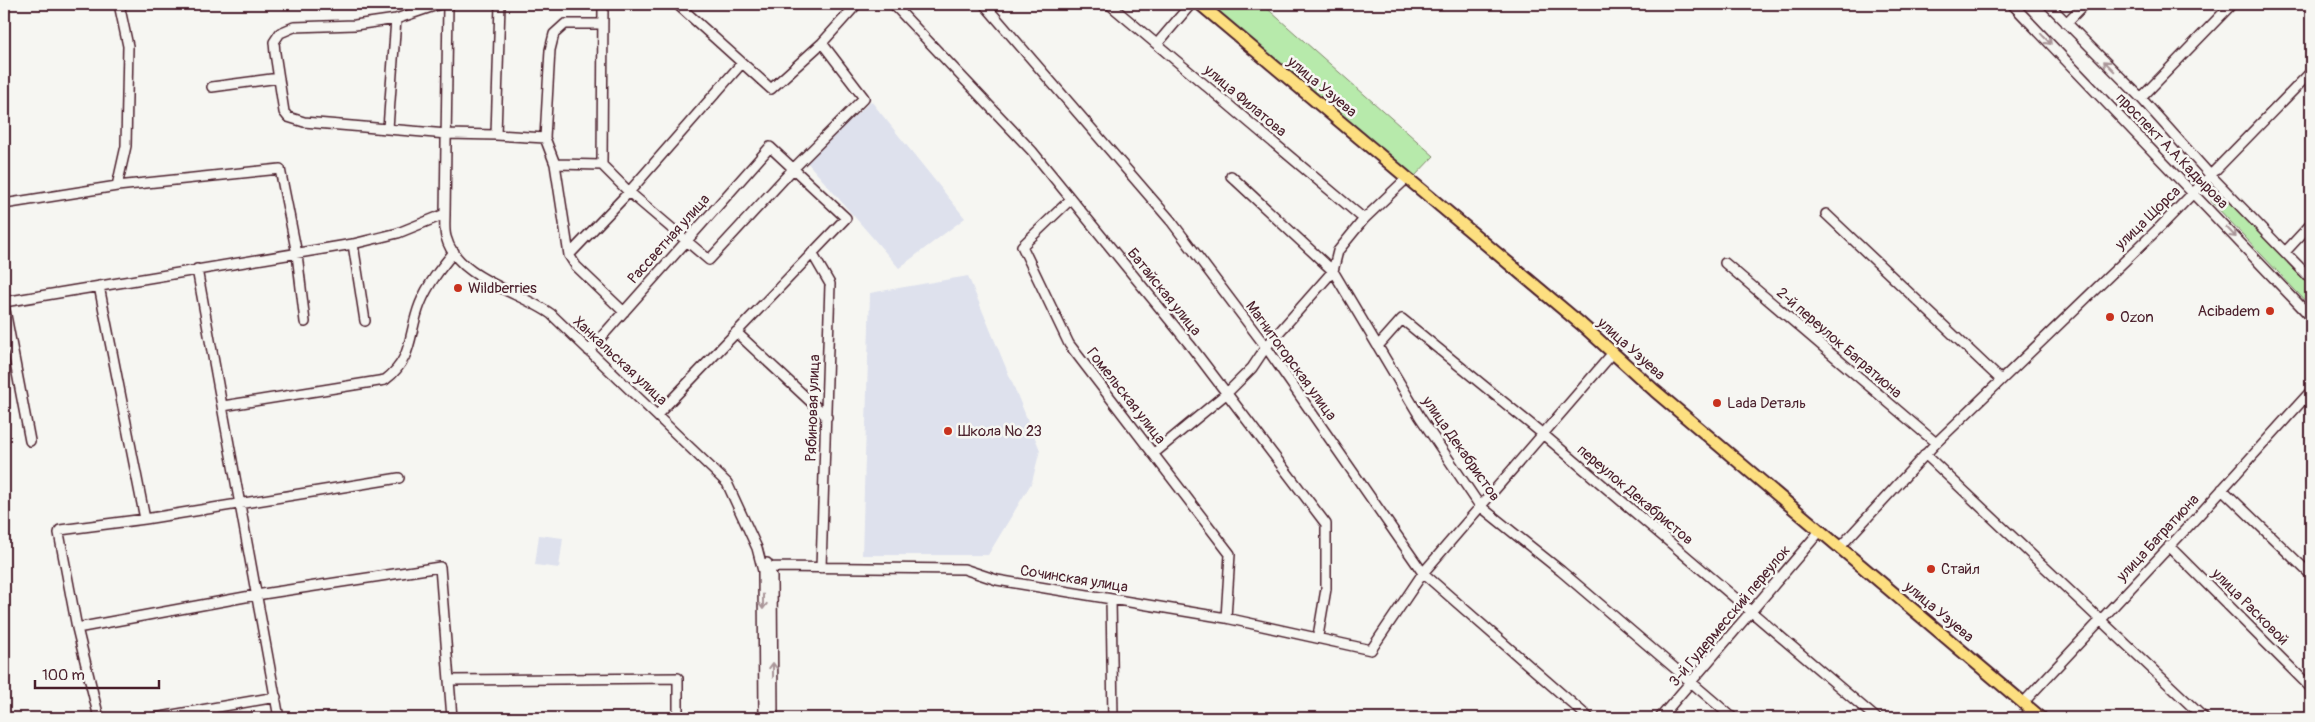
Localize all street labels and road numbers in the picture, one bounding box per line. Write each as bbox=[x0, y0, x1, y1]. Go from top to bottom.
street label: улица Узуева bbox=[1283, 52, 1361, 122]
street label: улица Филатова bbox=[1199, 60, 1290, 141]
street label: проспект А.А.Кадырова bbox=[2112, 89, 2232, 213]
street label: улица Щорса bbox=[2111, 182, 2185, 255]
street label: Рассветная улица bbox=[624, 190, 714, 288]
street label: Батайская улица bbox=[1123, 244, 1205, 340]
street label: 2-й переулок Багратиона bbox=[1772, 283, 1906, 403]
street label: Магнитогорская улица bbox=[1241, 298, 1341, 424]
street label: Ханкальская улица bbox=[569, 312, 671, 410]
street label: улица Узуева bbox=[1592, 313, 1669, 385]
street label: Гомельская улица bbox=[1082, 344, 1170, 448]
street label: Рябиновая улица bbox=[802, 354, 824, 462]
street label: улица Декабристов bbox=[1417, 392, 1504, 505]
street label: переулок Декабристов bbox=[1573, 441, 1697, 549]
street label: улица Багратиона bbox=[2112, 490, 2203, 586]
street label: 3-й Гудермесский переулок bbox=[1665, 541, 1795, 691]
street label: Сочинская улица bbox=[1019, 561, 1129, 597]
street label: улица Расковой bbox=[2207, 564, 2292, 649]
street label: улица Узуева bbox=[1900, 577, 1978, 647]

